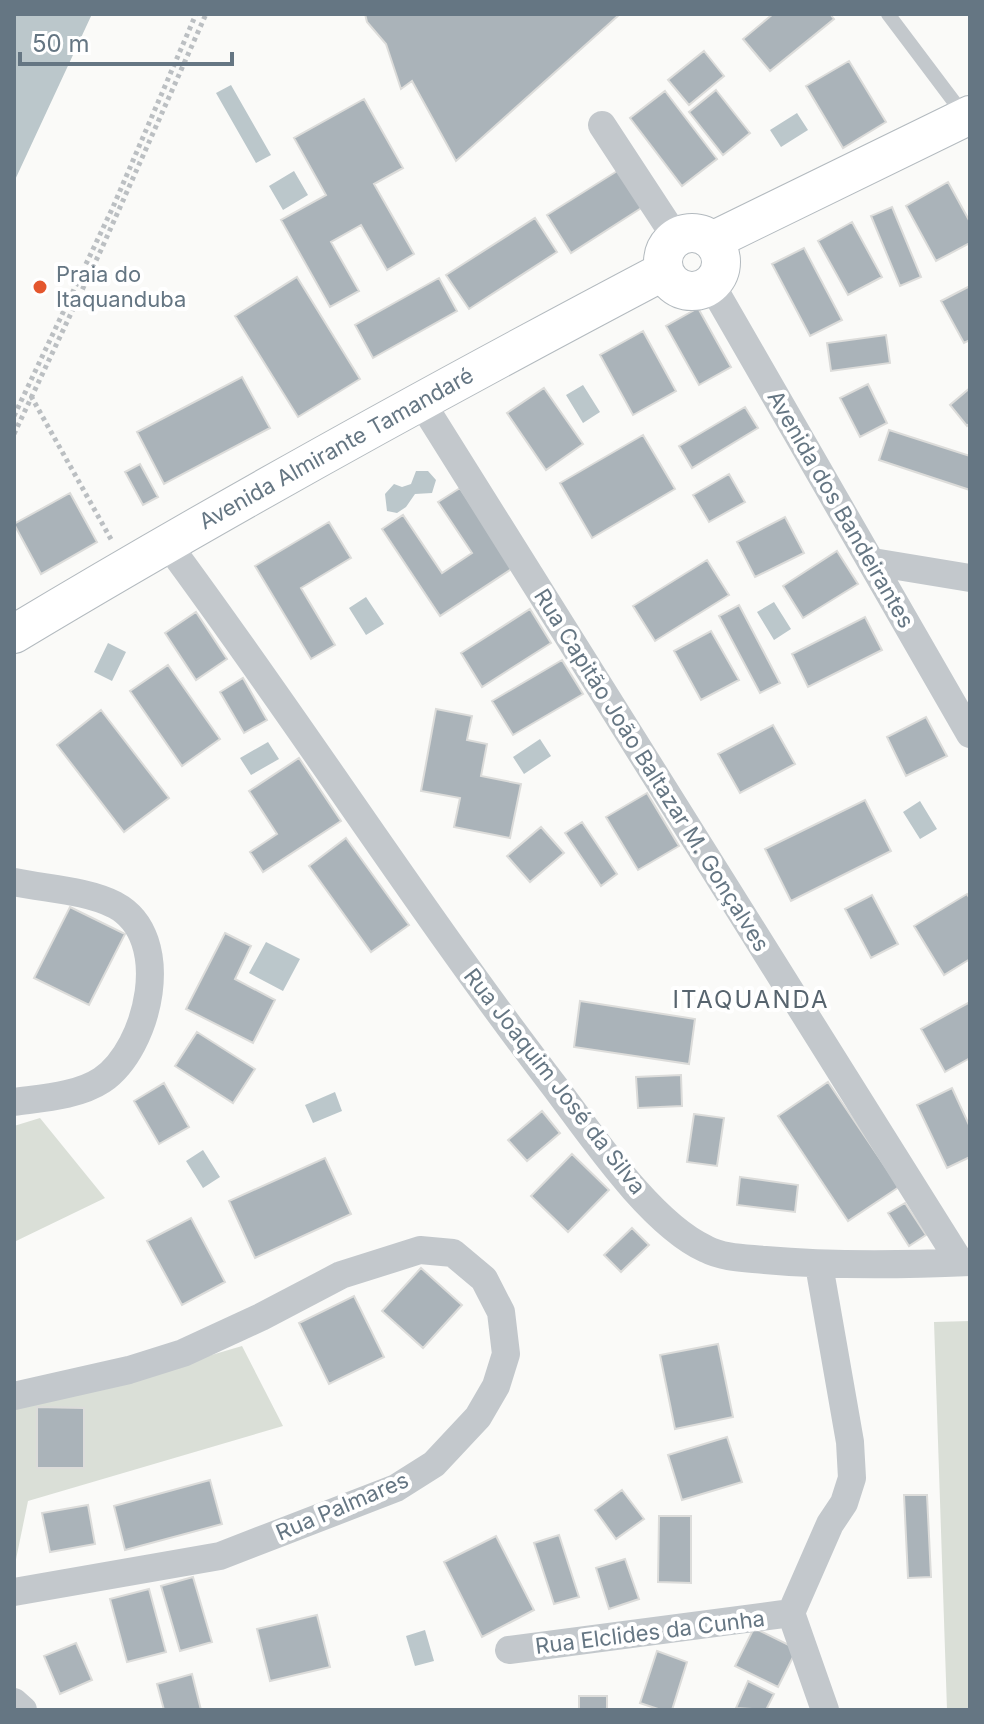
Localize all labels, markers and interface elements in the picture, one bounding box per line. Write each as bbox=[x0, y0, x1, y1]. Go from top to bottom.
scale bar bbox=[20, 16, 232, 66]
text: 50 m bbox=[32, 29, 90, 58]
place label: Praia do Itaquanduba bbox=[56, 261, 186, 312]
marker: Praia do Itaquanduba bbox=[31, 278, 49, 296]
street label: Avenida Almirante Tamandaré bbox=[194, 362, 478, 534]
street label: Avenida dos Bandeirantes bbox=[762, 386, 920, 632]
street label: Rua Capitão João Baltazar M. Gonçalves bbox=[529, 584, 775, 956]
street label: Rua Joaquim José da Silva bbox=[459, 963, 651, 1199]
district label: ITAQUANDA bbox=[672, 985, 830, 1014]
street label: Rua Palmares bbox=[272, 1466, 412, 1546]
street label: Rua Elclides da Cunha bbox=[534, 1605, 766, 1659]

